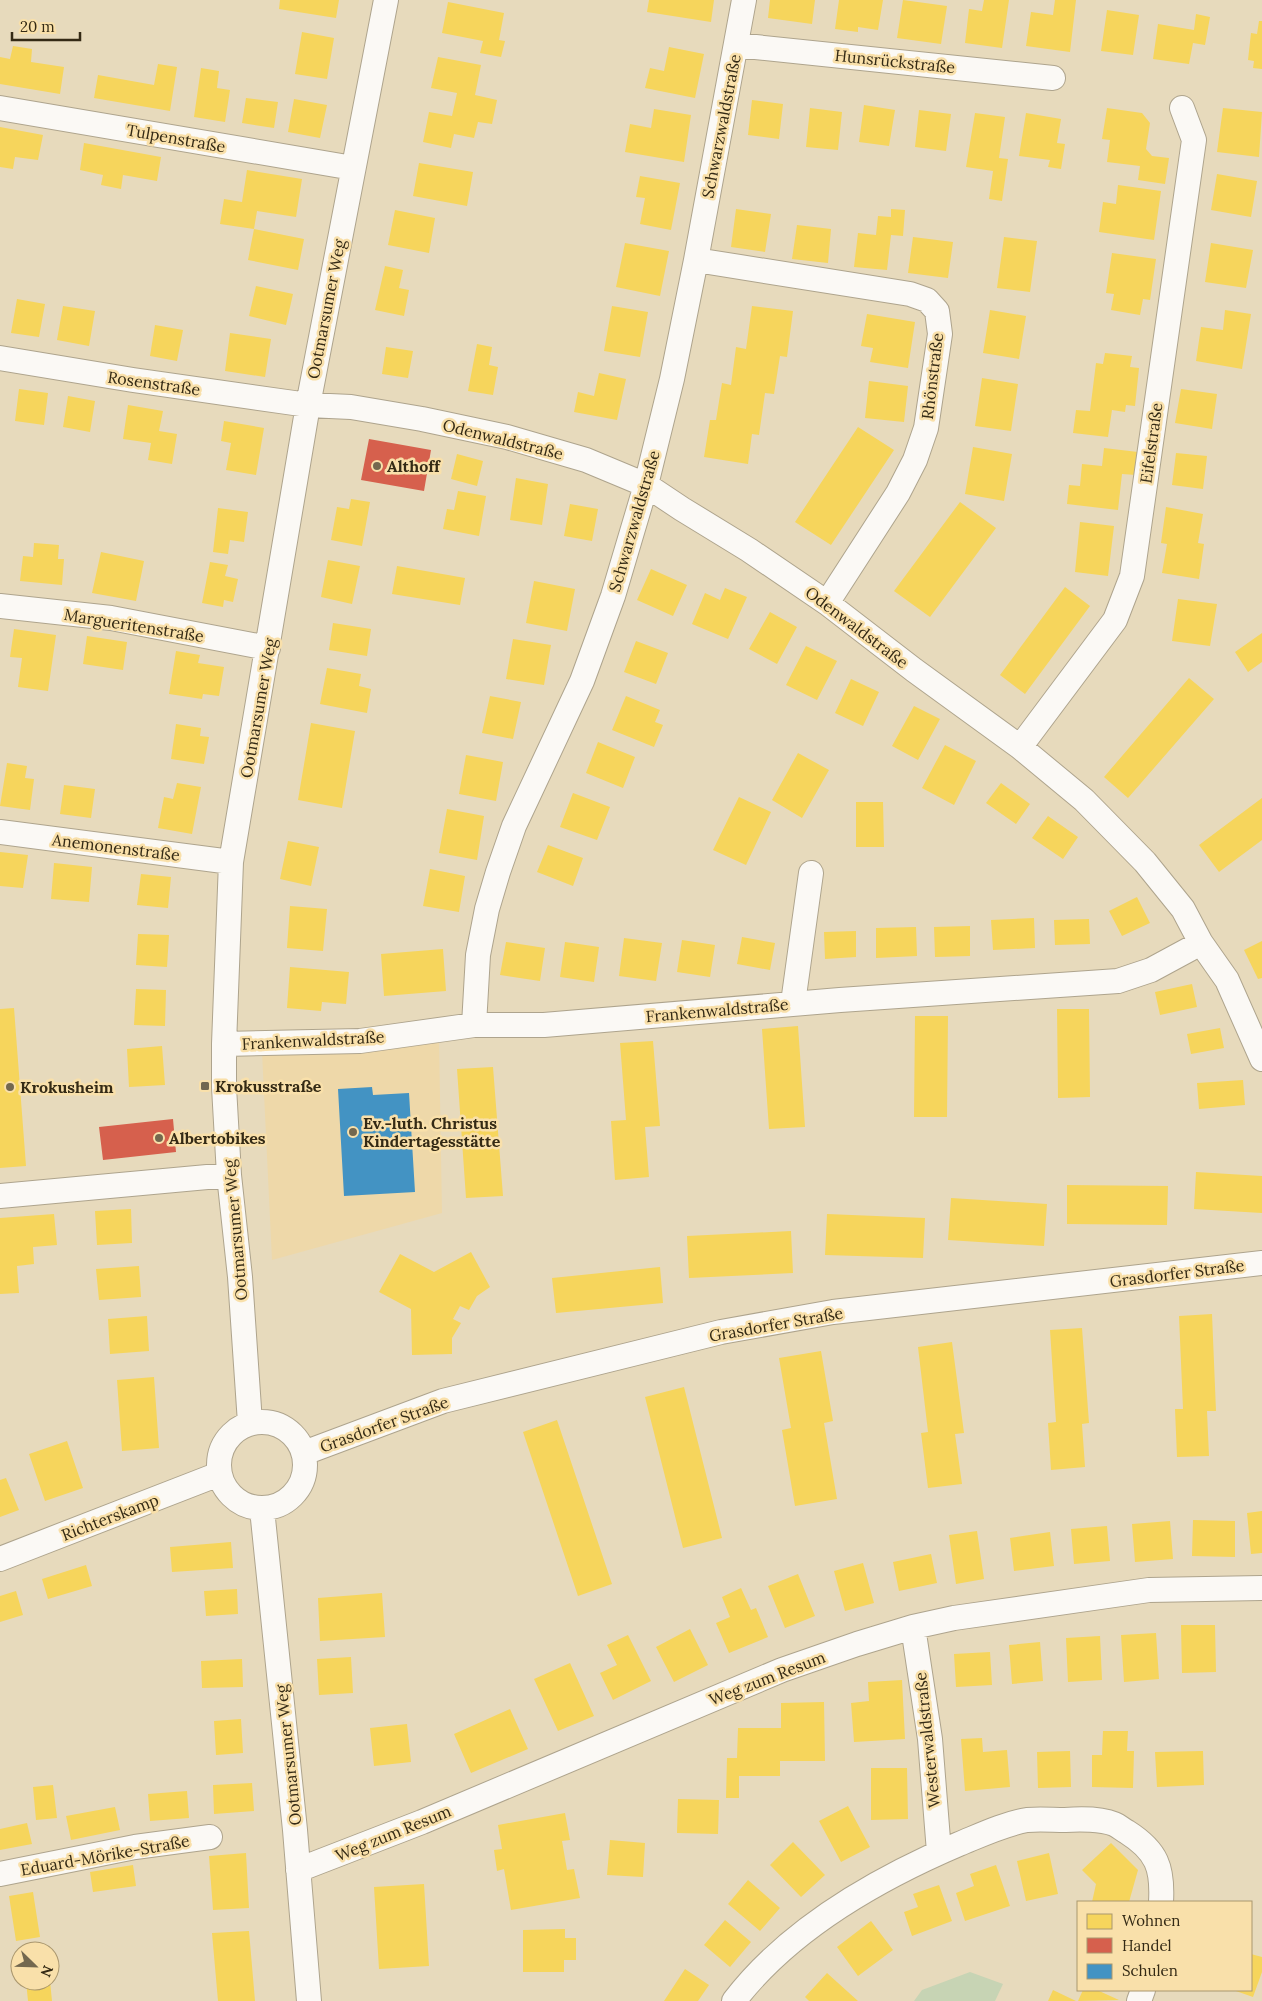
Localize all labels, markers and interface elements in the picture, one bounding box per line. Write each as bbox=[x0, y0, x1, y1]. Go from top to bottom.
scale bar bbox=[12, 10, 80, 42]
text: 20 m bbox=[20, 17, 55, 36]
street label: Hunsrückstraße bbox=[834, 45, 956, 77]
street label: Schwarzwaldstraße bbox=[697, 52, 745, 200]
street label: Tulpenstraße bbox=[125, 119, 227, 157]
street label: Ootmarsumer Weg bbox=[303, 236, 350, 380]
street label: Rhönstraße bbox=[917, 331, 947, 420]
street label: Rosenstraße bbox=[106, 367, 202, 399]
street label: Eifelstraße bbox=[1135, 401, 1167, 485]
street label: Odenwaldstraße bbox=[441, 414, 566, 464]
street label: Schwarzwaldstraße bbox=[604, 448, 664, 594]
place label: Althoff bbox=[387, 456, 441, 476]
marker: Althoff bbox=[371, 460, 383, 472]
street label: Odenwaldstraße bbox=[802, 582, 913, 672]
street label: Margueritenstraße bbox=[63, 604, 206, 646]
street label: Ootmarsumer Weg bbox=[236, 635, 280, 779]
street label: Anemonenstraße bbox=[50, 829, 181, 865]
street label: Frankenwaldstraße bbox=[645, 994, 789, 1026]
street label: Frankenwaldstraße bbox=[241, 1026, 385, 1054]
place label: Krokusstraße bbox=[215, 1076, 322, 1096]
place label: Krokusheim bbox=[20, 1077, 114, 1097]
marker: Krokusstraße bbox=[199, 1080, 211, 1092]
marker: Krokusheim bbox=[4, 1081, 16, 1093]
place label: Ev.-luth. Christus Kindertagesstätte bbox=[363, 1113, 501, 1151]
marker: Ev.-luth. Christus Kindertagesstätte bbox=[347, 1126, 359, 1138]
place label: Albertobikes bbox=[169, 1128, 266, 1148]
marker: Albertobikes bbox=[153, 1132, 165, 1144]
street label: Ootmarsumer Weg bbox=[219, 1157, 251, 1301]
street label: Grasdorfer Straße bbox=[1109, 1255, 1246, 1291]
street label: Grasdorfer Straße bbox=[708, 1302, 845, 1346]
street label: Grasdorfer Straße bbox=[317, 1391, 451, 1457]
street label: Richterskamp bbox=[59, 1489, 161, 1545]
street label: Weg zum Resum bbox=[706, 1647, 828, 1709]
street label: Westerwaldstraße bbox=[910, 1671, 944, 1809]
street label: Ootmarsumer Weg bbox=[271, 1682, 305, 1826]
street label: Weg zum Resum bbox=[332, 1801, 454, 1865]
street label: Eduard-Mörike-Straße bbox=[19, 1830, 191, 1880]
legend bbox=[1077, 1901, 1252, 1991]
text: Wohnen bbox=[1122, 1911, 1180, 1930]
text: Handel bbox=[1122, 1936, 1172, 1955]
north arrow bbox=[10, 1941, 60, 1991]
text: Schulen bbox=[1122, 1961, 1178, 1980]
text: N bbox=[36, 1963, 57, 1980]

